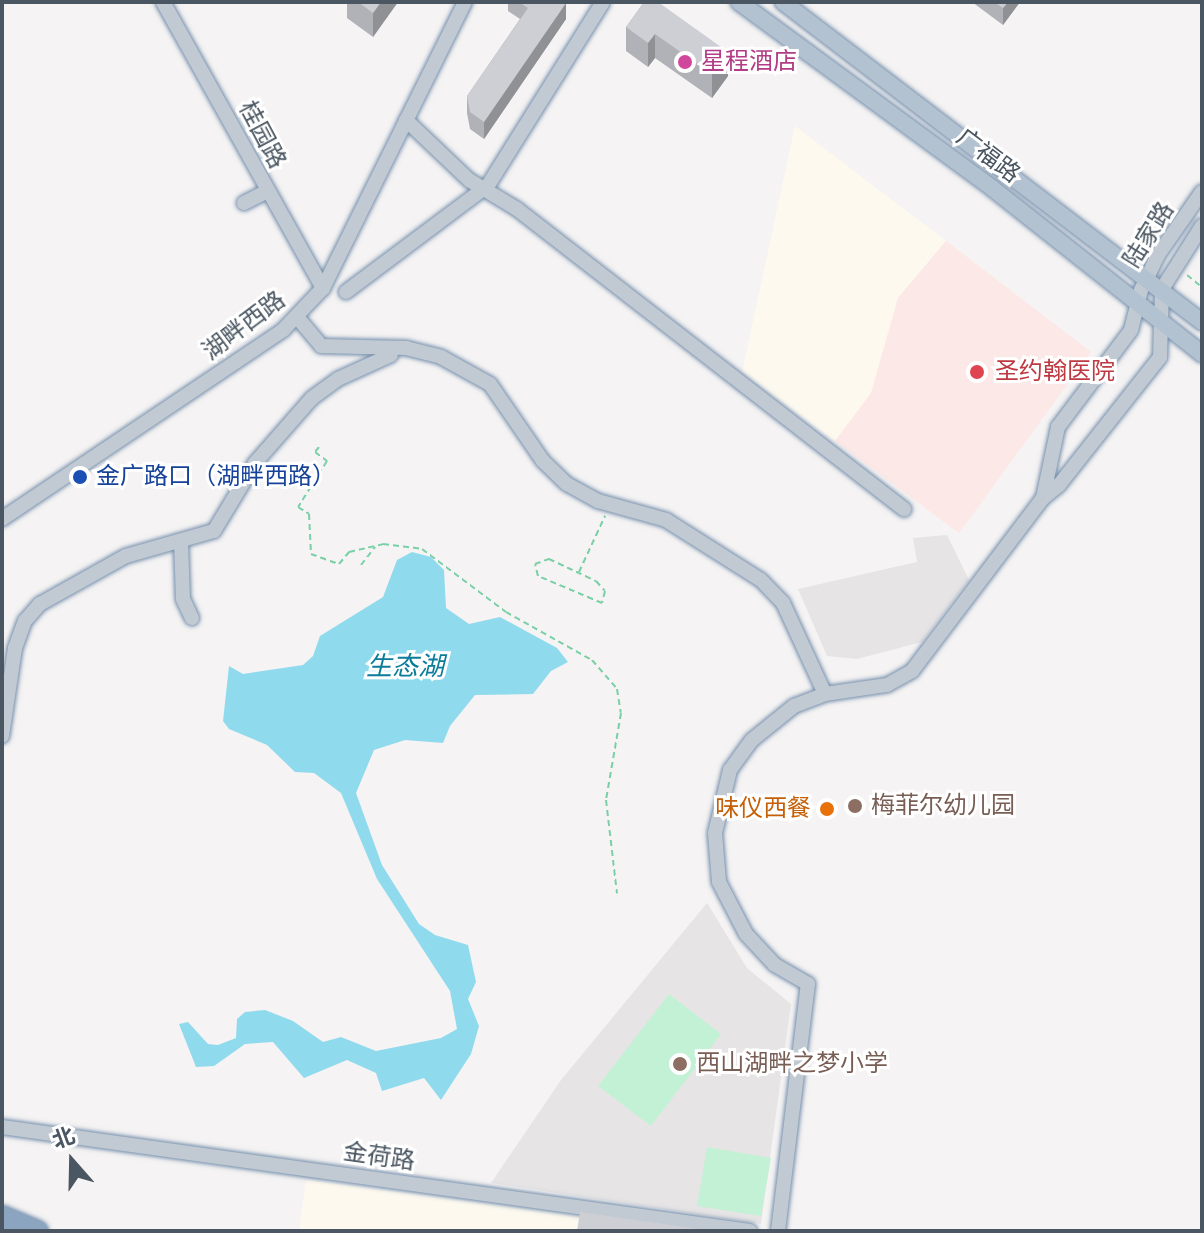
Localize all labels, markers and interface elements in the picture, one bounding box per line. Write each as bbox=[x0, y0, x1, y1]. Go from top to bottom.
place label: 星程酒店 bbox=[701, 48, 797, 76]
marker: 星程酒店 bbox=[676, 53, 694, 71]
street label: 桂园路 bbox=[232, 96, 292, 174]
street label: 广福路 bbox=[951, 123, 1025, 189]
street label: 陆家路 bbox=[1118, 197, 1180, 273]
street label: 湖畔西路 bbox=[197, 286, 291, 366]
place label: 圣约翰医院 bbox=[995, 358, 1115, 386]
marker: 圣约翰医院 bbox=[966, 361, 988, 383]
place label: 金广路口（湖畔西路） bbox=[96, 463, 336, 491]
marker: 金广路口（湖畔西路） bbox=[71, 468, 89, 486]
water label: 生态湖 bbox=[366, 651, 444, 683]
place label: 梅菲尔幼儿园 bbox=[871, 792, 1015, 820]
place label: 味仪西餐 bbox=[715, 795, 811, 823]
marker: 梅菲尔幼儿园 bbox=[846, 797, 864, 815]
marker: 味仪西餐 bbox=[818, 800, 836, 818]
place label: 西山湖畔之梦小学 bbox=[696, 1050, 888, 1078]
marker: 西山湖畔之梦小学 bbox=[671, 1055, 689, 1073]
north arrow bbox=[32, 1121, 112, 1201]
text: 北 bbox=[49, 1122, 79, 1154]
street label: 金荷路 bbox=[341, 1138, 417, 1176]

